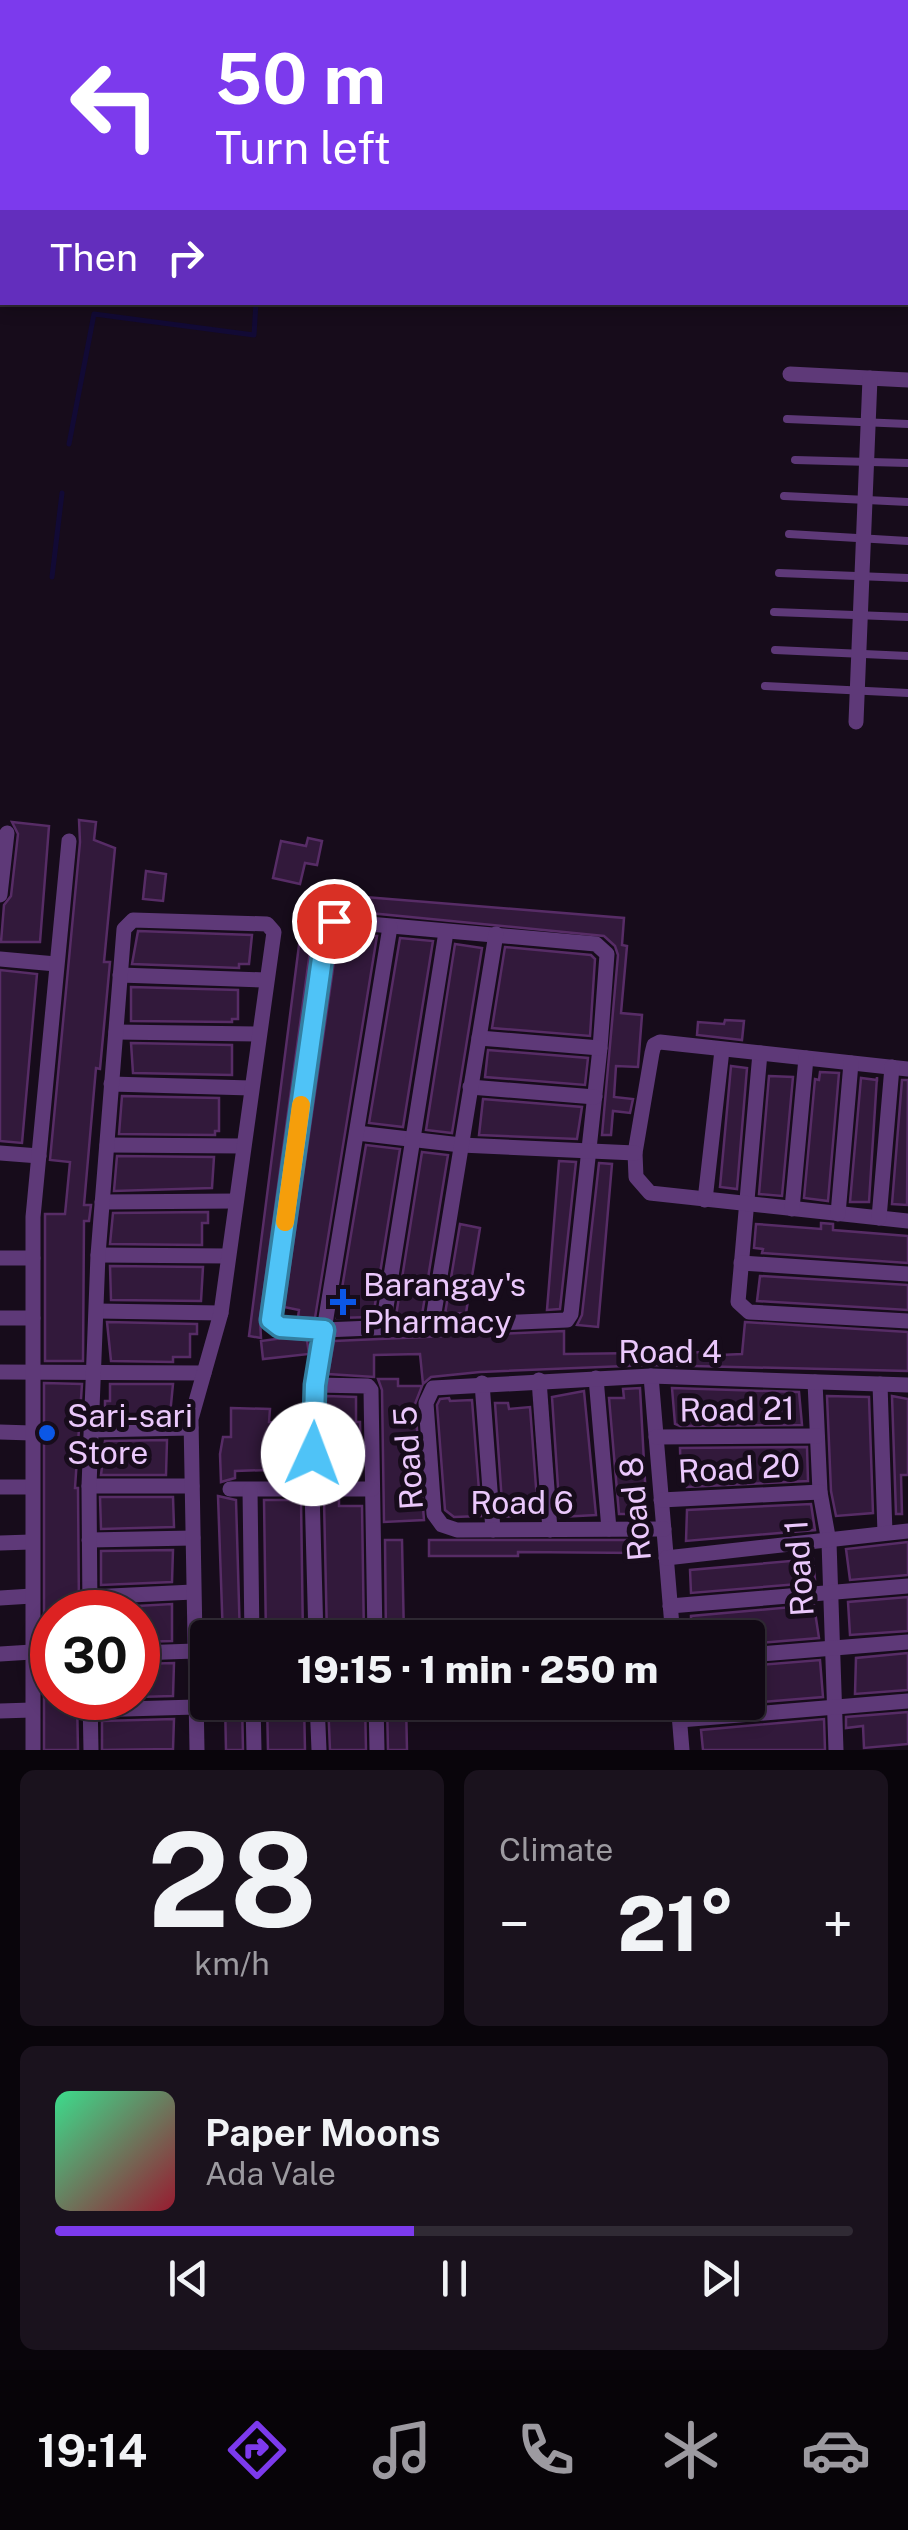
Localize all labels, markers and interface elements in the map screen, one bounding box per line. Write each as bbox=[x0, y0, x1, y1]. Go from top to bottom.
text: 50 m bbox=[215, 37, 386, 120]
icon: left bbox=[50, 40, 180, 170]
text: Turn left bbox=[215, 121, 391, 174]
icon: right bbox=[158, 230, 213, 285]
text: Then bbox=[50, 235, 138, 280]
pin bbox=[292, 879, 377, 964]
icon: arrive bbox=[307, 894, 362, 949]
place label: Barangay's Pharmacy bbox=[363, 1266, 526, 1340]
marker: Barangay's Pharmacy bbox=[332, 1291, 354, 1313]
street label: Road 4 bbox=[618, 1333, 722, 1370]
street label: Road 21 bbox=[679, 1389, 795, 1429]
place label: Sari-sari Store bbox=[67, 1397, 193, 1471]
position arrow bbox=[261, 1402, 365, 1506]
street label: Road 5 bbox=[386, 1405, 430, 1511]
marker: Sari-sari Store bbox=[36, 1422, 58, 1444]
street label: Road 20 bbox=[677, 1446, 801, 1490]
street label: Road 8 bbox=[612, 1455, 658, 1563]
street label: Road 6 bbox=[470, 1484, 574, 1521]
street label: Road 1 bbox=[777, 1519, 821, 1617]
speed limit sign: 30 bbox=[30, 1590, 160, 1720]
text: 19:15 · 1 min · 250 m bbox=[297, 1647, 658, 1692]
text: 28 bbox=[147, 1804, 317, 1956]
text: Climate bbox=[499, 1831, 613, 1868]
text: 21° bbox=[617, 1880, 735, 1968]
text: − bbox=[499, 1892, 530, 1956]
text: + bbox=[823, 1892, 853, 1956]
text: km/h bbox=[194, 1945, 270, 1982]
text: Paper Moons bbox=[205, 2110, 440, 2155]
text: Ada Vale bbox=[205, 2155, 336, 2192]
icon: previous bbox=[161, 2251, 216, 2306]
icon: pause bbox=[427, 2251, 482, 2306]
icon: next bbox=[693, 2251, 748, 2306]
icon: directions bbox=[222, 2415, 292, 2485]
icon: music bbox=[367, 2415, 437, 2485]
icon: phone bbox=[511, 2415, 581, 2485]
icon: climate bbox=[656, 2415, 726, 2485]
icon: car bbox=[801, 2415, 871, 2485]
text: 19:14 bbox=[37, 2424, 147, 2477]

